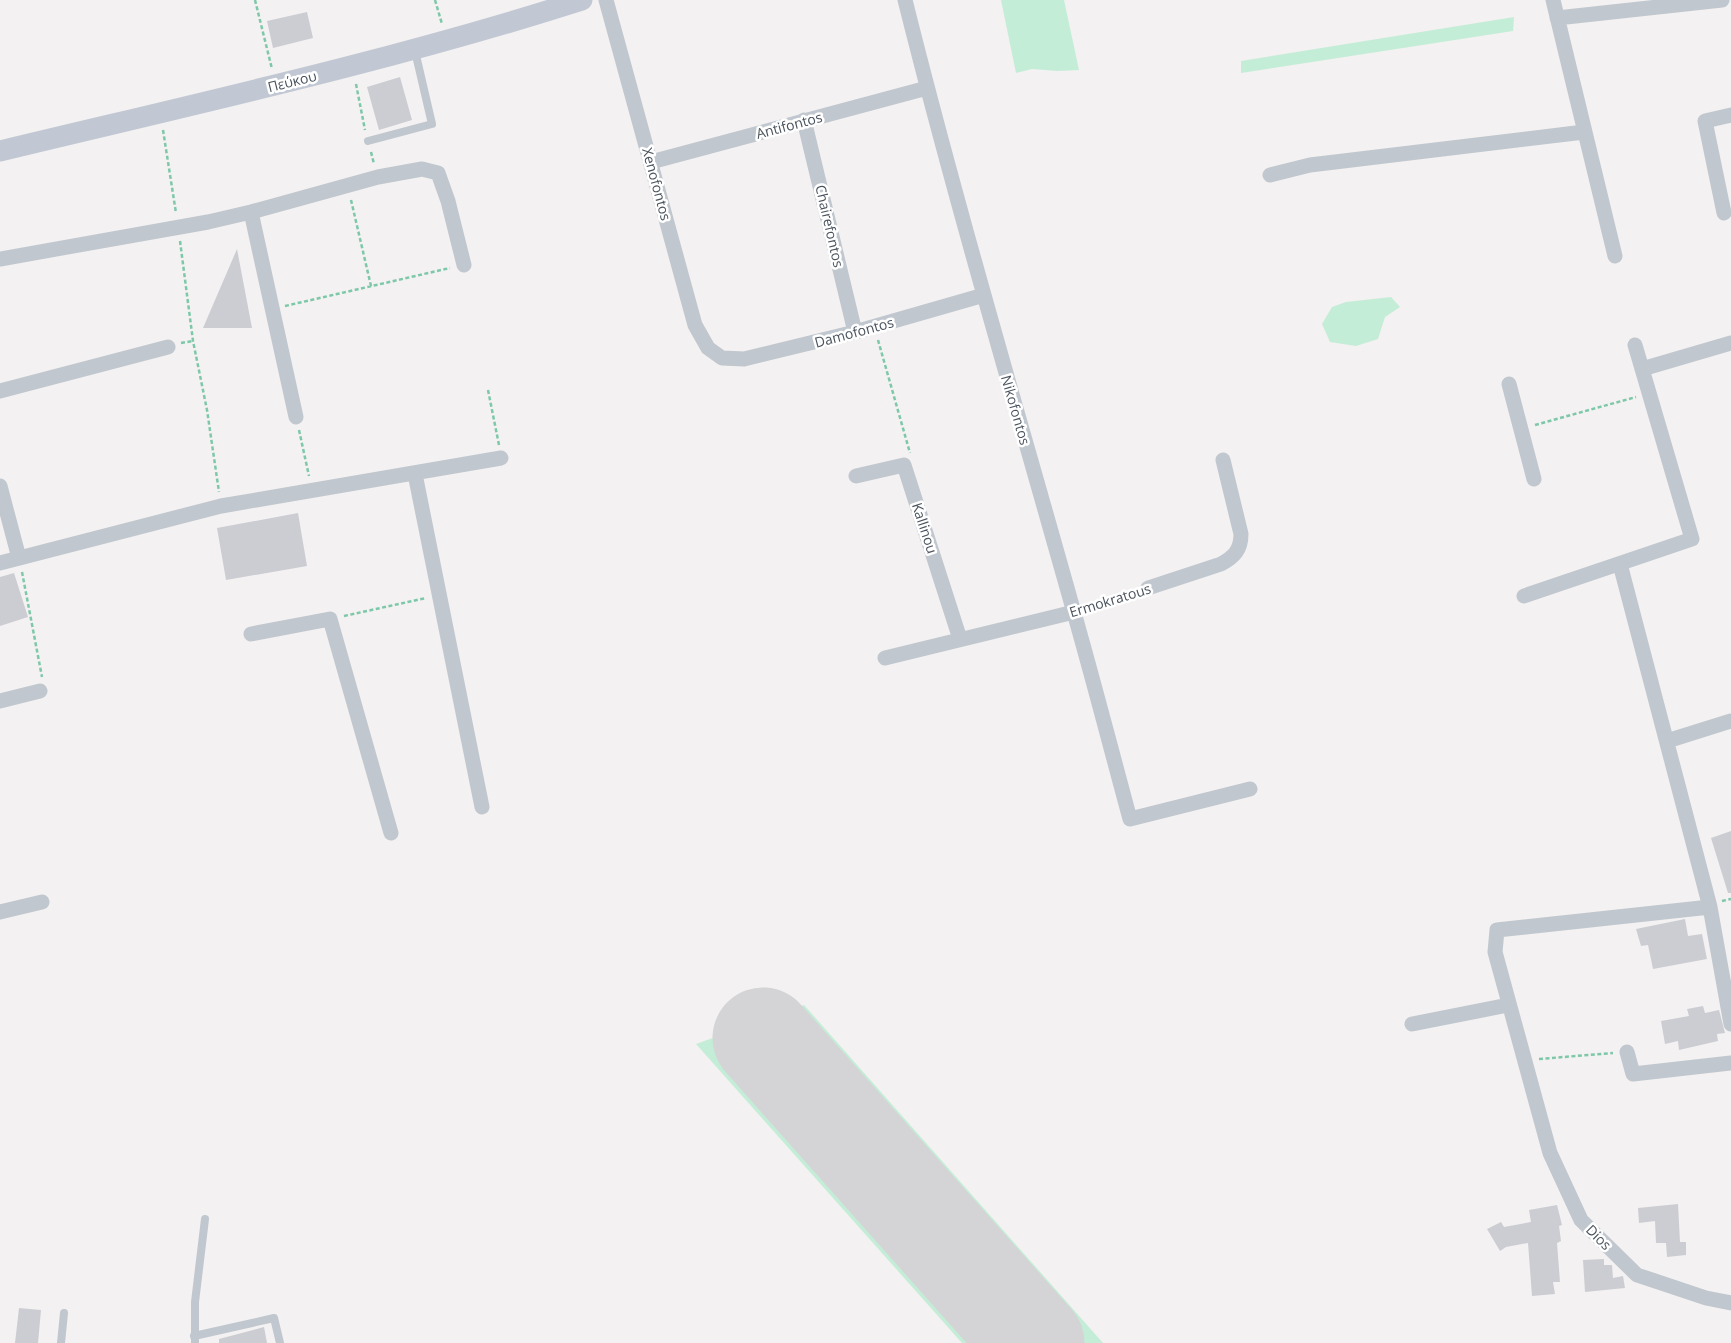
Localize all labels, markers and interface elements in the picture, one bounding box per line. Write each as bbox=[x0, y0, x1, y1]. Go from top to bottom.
street label: Πεύκου bbox=[266, 66, 318, 96]
street label: Antifontos bbox=[754, 107, 825, 143]
street label: Xenofontos bbox=[638, 145, 676, 223]
street label: Chairefontos bbox=[811, 183, 849, 269]
street label: Damofontos bbox=[812, 312, 896, 352]
street label: Nikofontos bbox=[997, 373, 1035, 447]
street label: Kallinou bbox=[908, 500, 942, 556]
street label: Ermokratous bbox=[1067, 578, 1153, 621]
street label: Dios bbox=[1582, 1220, 1616, 1254]

